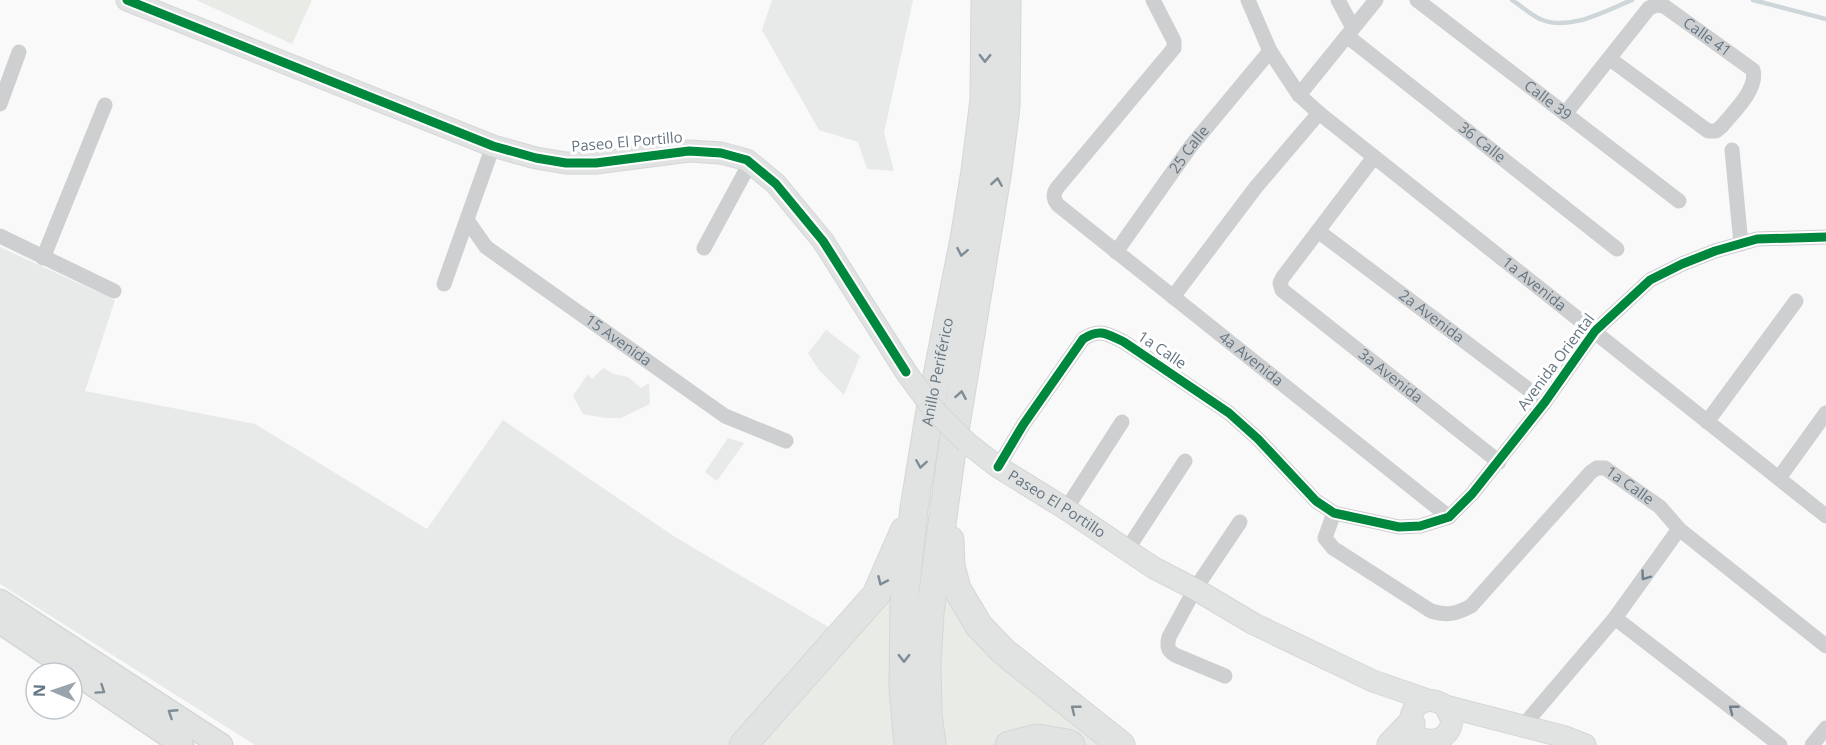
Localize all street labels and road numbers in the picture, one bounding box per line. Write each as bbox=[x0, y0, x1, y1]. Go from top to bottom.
street label: Calle 41 bbox=[1680, 12, 1736, 60]
street label: Calle 39 bbox=[1521, 75, 1576, 124]
street label: 36 Calle bbox=[1455, 117, 1510, 167]
street label: 25 Calle bbox=[1164, 121, 1213, 177]
street label: Paseo El Portillo bbox=[570, 126, 683, 156]
street label: 1a Avenida bbox=[1499, 252, 1571, 315]
street label: 2a Avenida bbox=[1395, 285, 1469, 347]
street label: 15 Avenida bbox=[582, 309, 656, 370]
street label: Avenida Oriental bbox=[1512, 309, 1598, 414]
street label: Anillo Periférico bbox=[917, 316, 957, 427]
street label: 1a Calle bbox=[1134, 326, 1191, 373]
street label: 4a Avenida bbox=[1215, 326, 1288, 390]
street label: 3a Avenida bbox=[1355, 344, 1427, 407]
street label: 1a Calle bbox=[1602, 461, 1658, 509]
street label: Paseo El Portillo bbox=[1005, 465, 1110, 542]

